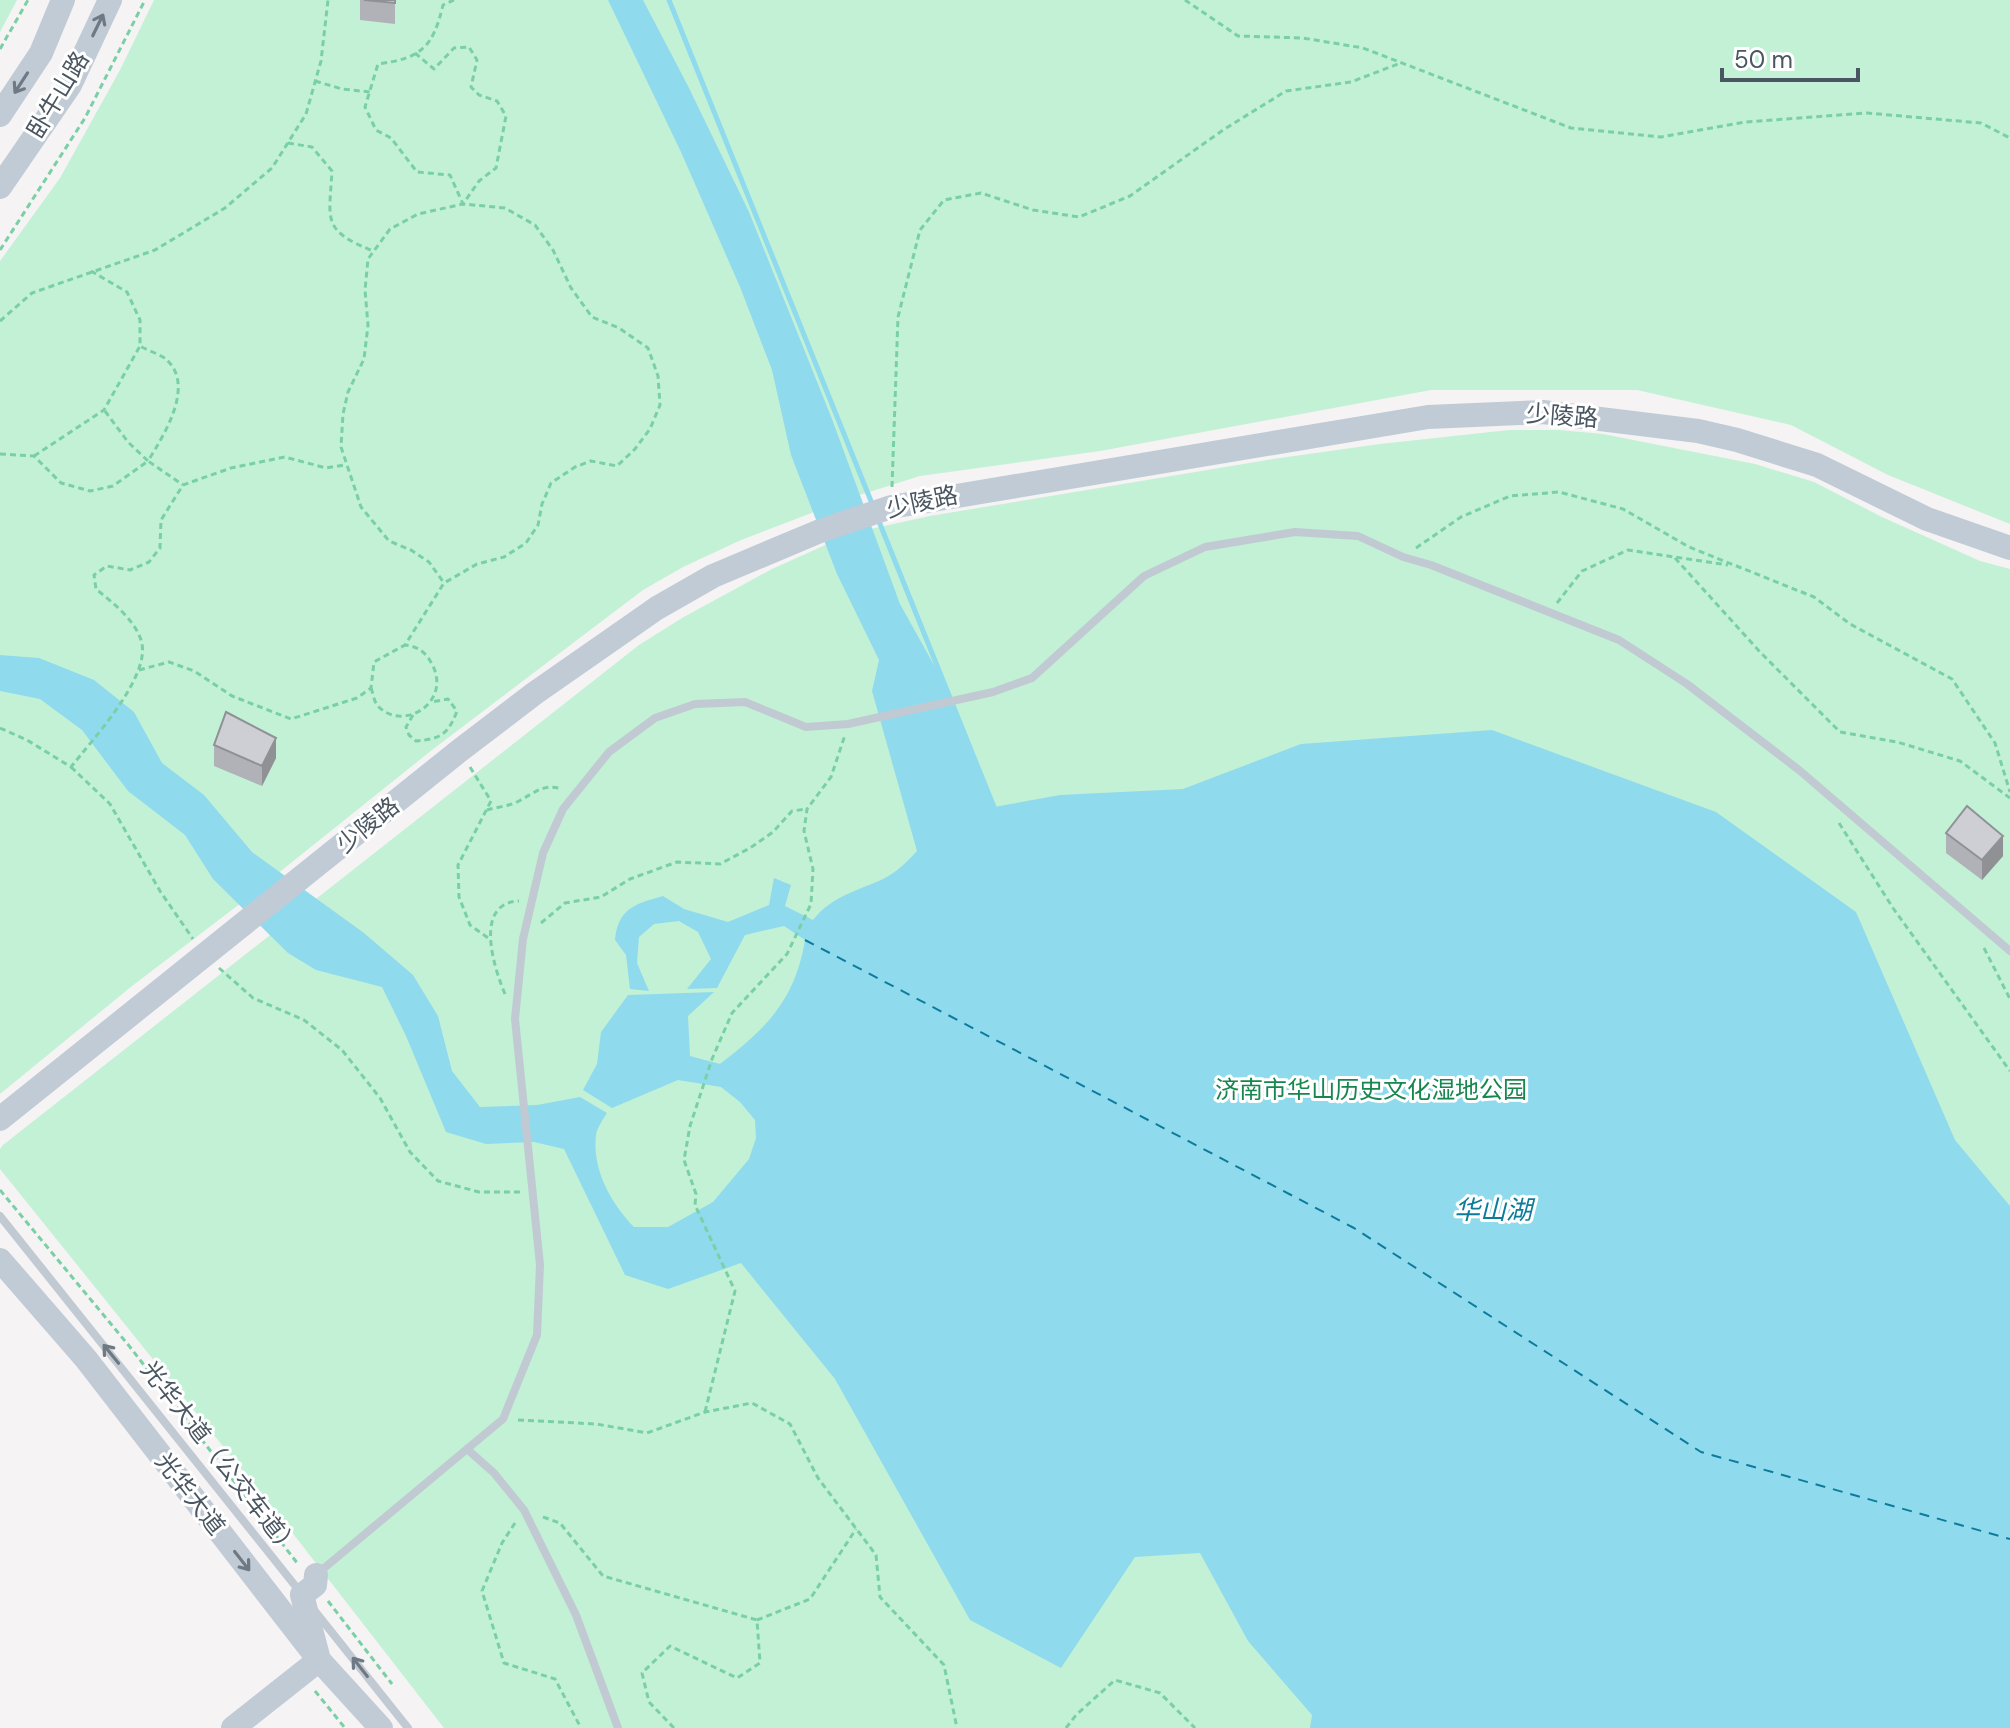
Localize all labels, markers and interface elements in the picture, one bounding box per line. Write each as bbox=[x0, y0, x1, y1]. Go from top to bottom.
one-way arrow bbox=[91, 14, 106, 38]
scale bar bbox=[1722, 32, 1858, 82]
text: 50 m bbox=[1734, 44, 1793, 75]
street label: 卧牛山路 bbox=[20, 46, 96, 144]
one-way arrow bbox=[12, 71, 28, 94]
street label: 少陵路 bbox=[1525, 398, 1599, 433]
street label: 少陵路 bbox=[883, 479, 960, 524]
street label: 少陵路 bbox=[330, 790, 405, 859]
park label: 济南市华山历史文化湿地公园 bbox=[1215, 1074, 1527, 1105]
water label: 华山湖 bbox=[1454, 1193, 1536, 1227]
one-way arrow bbox=[102, 1344, 119, 1365]
street label: 光华大道（公交车道） bbox=[135, 1356, 305, 1562]
street label: 光华大道 bbox=[149, 1447, 231, 1541]
one-way arrow bbox=[233, 1549, 250, 1571]
one-way arrow bbox=[351, 1657, 368, 1678]

